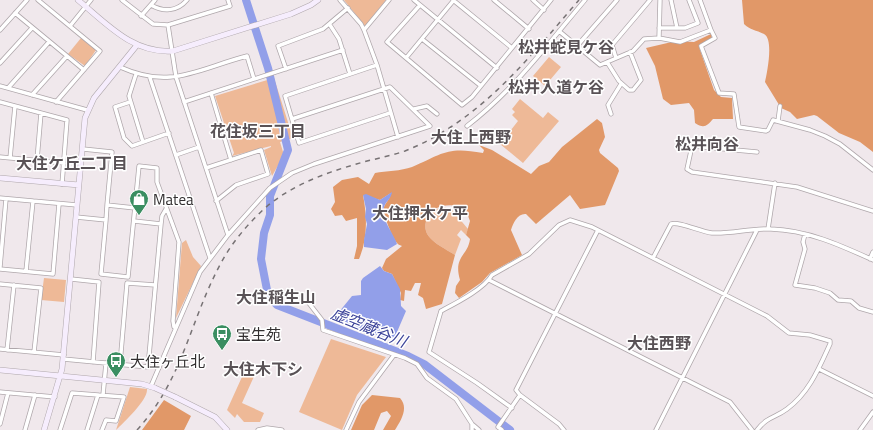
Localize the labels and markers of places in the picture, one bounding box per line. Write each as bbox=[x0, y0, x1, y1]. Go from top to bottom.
shop icon: Matea bbox=[128, 188, 150, 216]
place label: Matea bbox=[153, 188, 194, 211]
bus stop icon: 宝生苑 bbox=[211, 323, 233, 351]
place label: 宝生苑 bbox=[236, 323, 281, 346]
bus stop icon: 大住ヶ丘北 bbox=[105, 350, 127, 378]
place label: 大住ヶ丘北 bbox=[130, 350, 205, 373]

